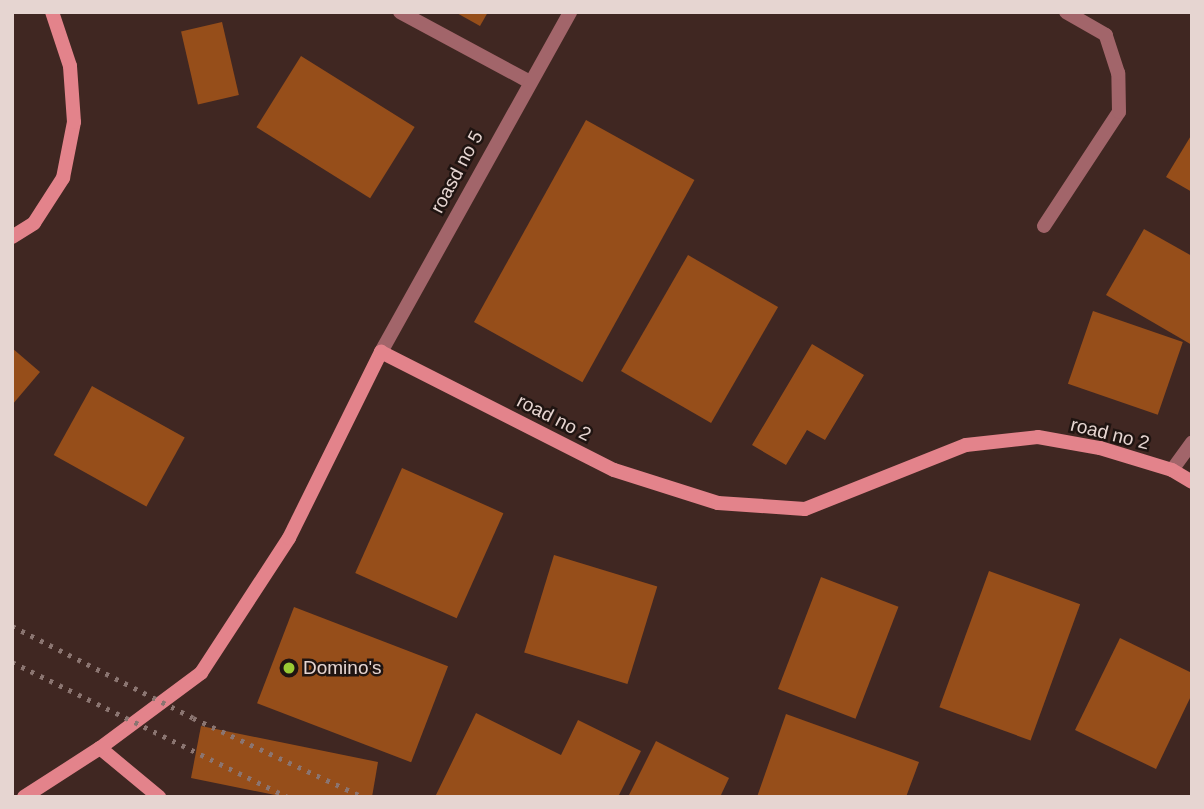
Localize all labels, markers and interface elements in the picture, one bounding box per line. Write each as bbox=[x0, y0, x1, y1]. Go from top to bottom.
street label: roasd no 5 bbox=[426, 127, 488, 217]
street label: road no 2 bbox=[513, 390, 595, 446]
street label: road no 2 bbox=[1068, 413, 1152, 455]
place label: Domino's bbox=[303, 657, 382, 679]
marker: Domino's bbox=[281, 660, 297, 676]

